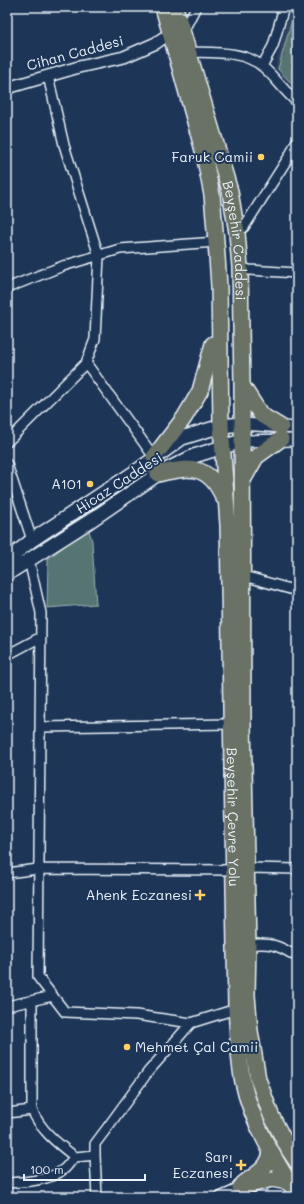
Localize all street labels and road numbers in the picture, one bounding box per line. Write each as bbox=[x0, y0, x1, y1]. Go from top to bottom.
street label: Cihan Caddesi bbox=[24, 30, 125, 75]
street label: Beyşehir Caddesi bbox=[218, 178, 251, 301]
street label: Hicaz Caddesi bbox=[72, 447, 166, 518]
street label: Beyşehir Çevre Yolu bbox=[223, 747, 244, 887]

